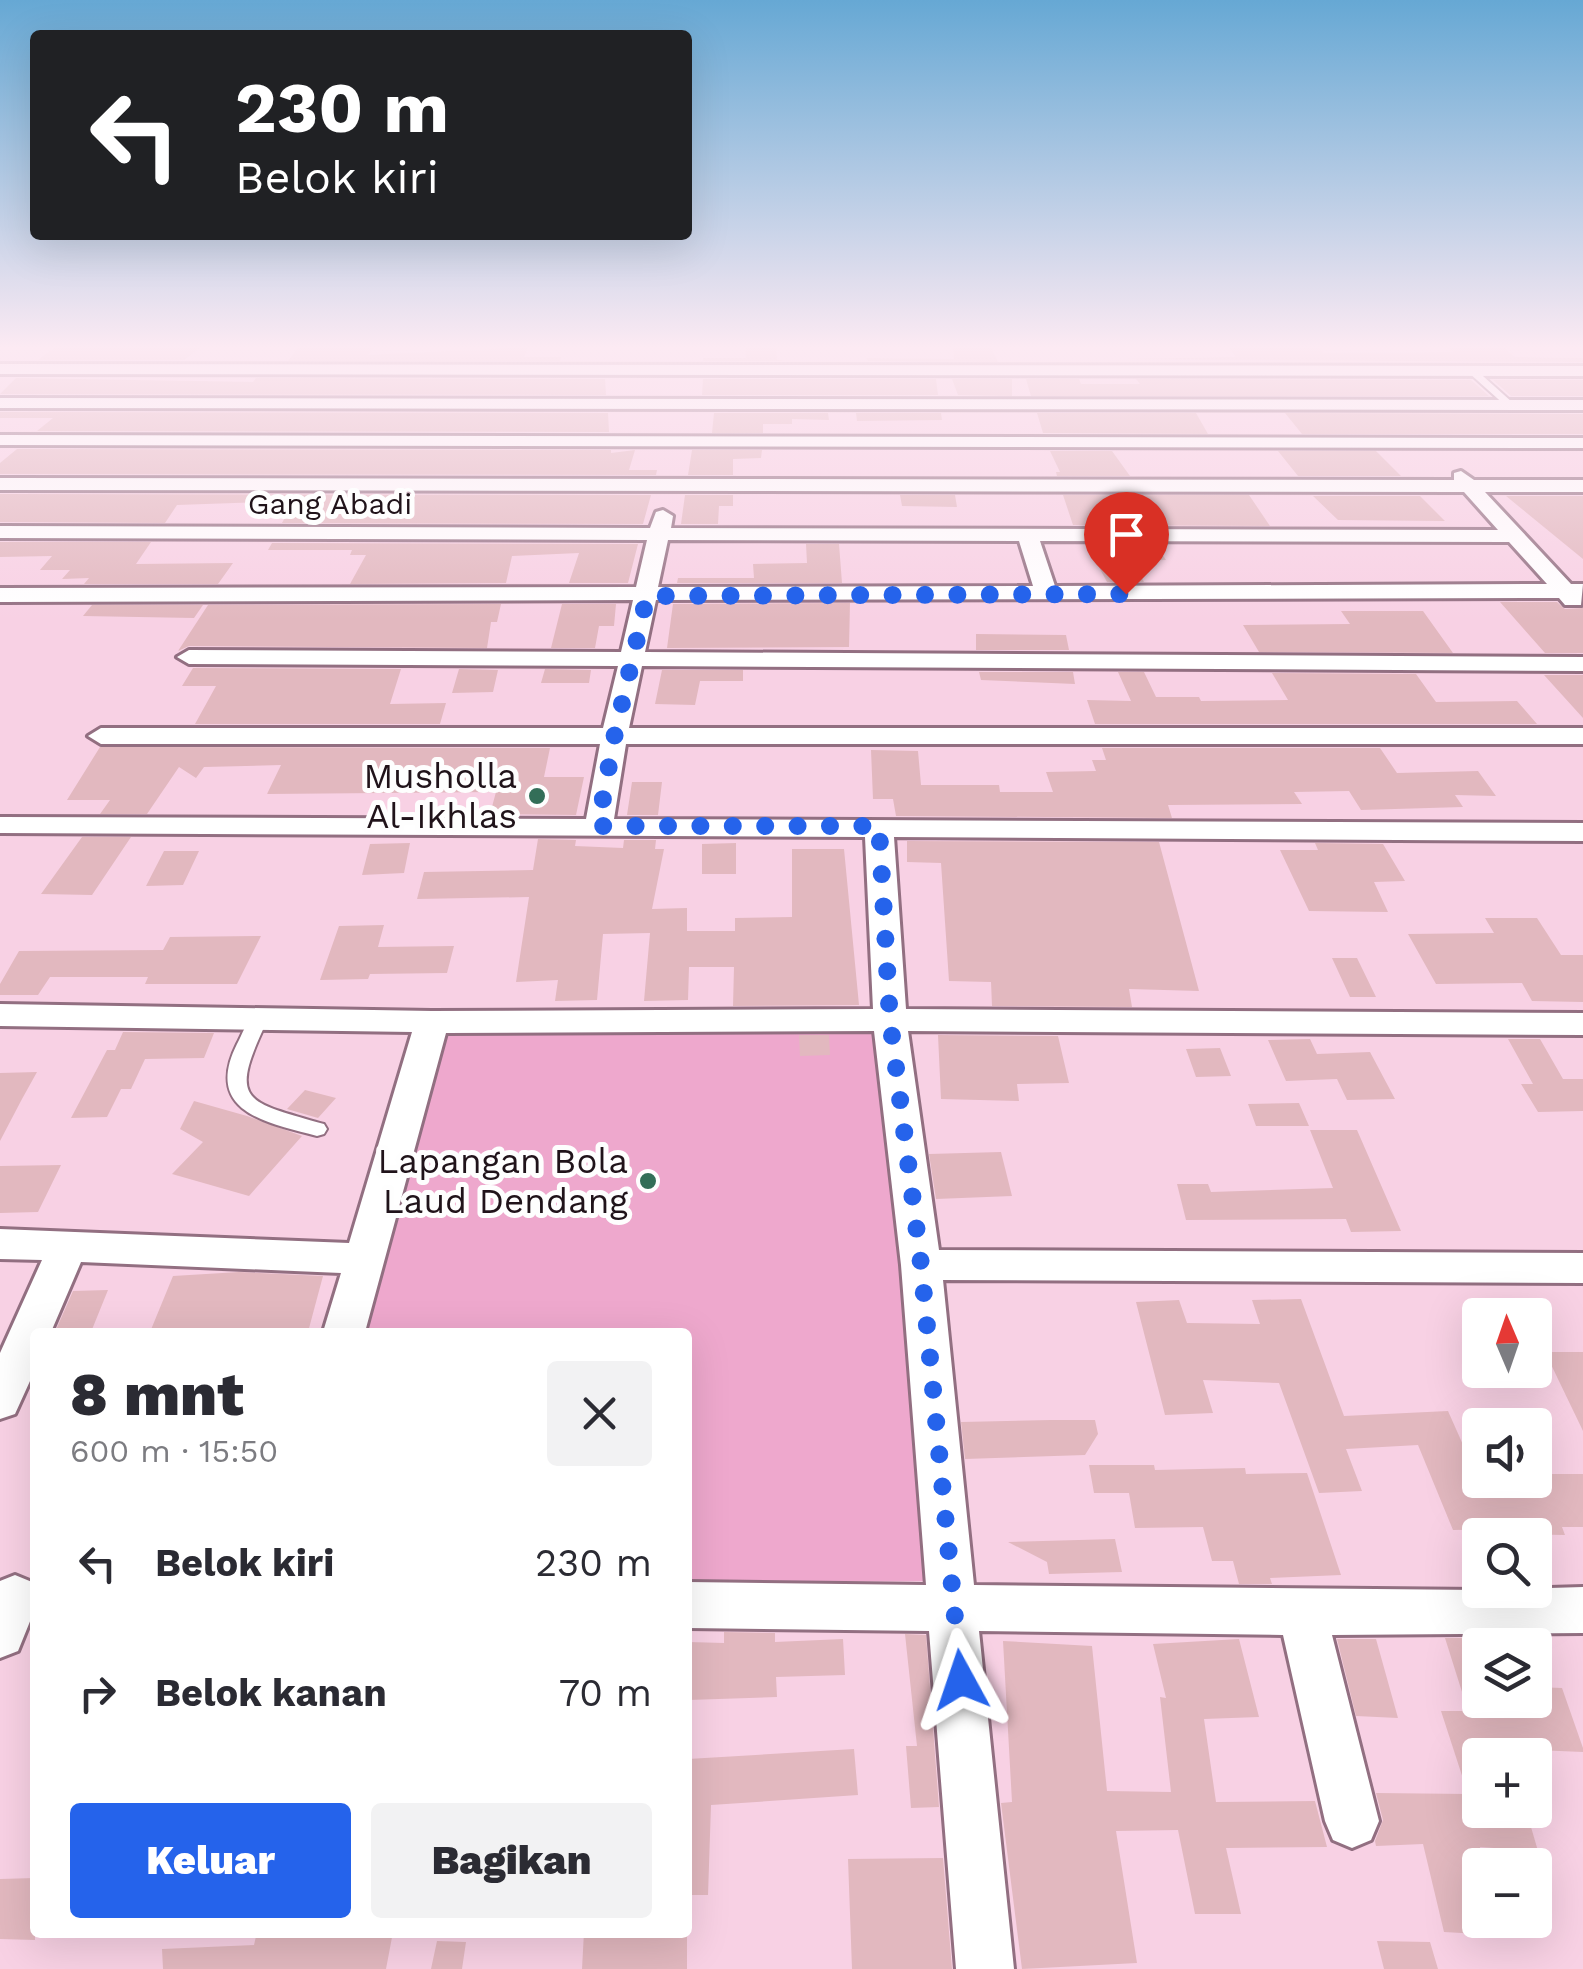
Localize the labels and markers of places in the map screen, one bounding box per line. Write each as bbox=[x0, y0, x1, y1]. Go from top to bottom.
pin bbox=[1084, 492, 1169, 595]
place label: Musholla Al-Ikhlas bbox=[363, 755, 517, 837]
marker: Musholla Al-Ikhlas bbox=[526, 785, 548, 807]
place label: Lapangan Bola Laud Dendang bbox=[377, 1140, 628, 1222]
marker: Lapangan Bola Laud Dendang bbox=[637, 1170, 659, 1192]

